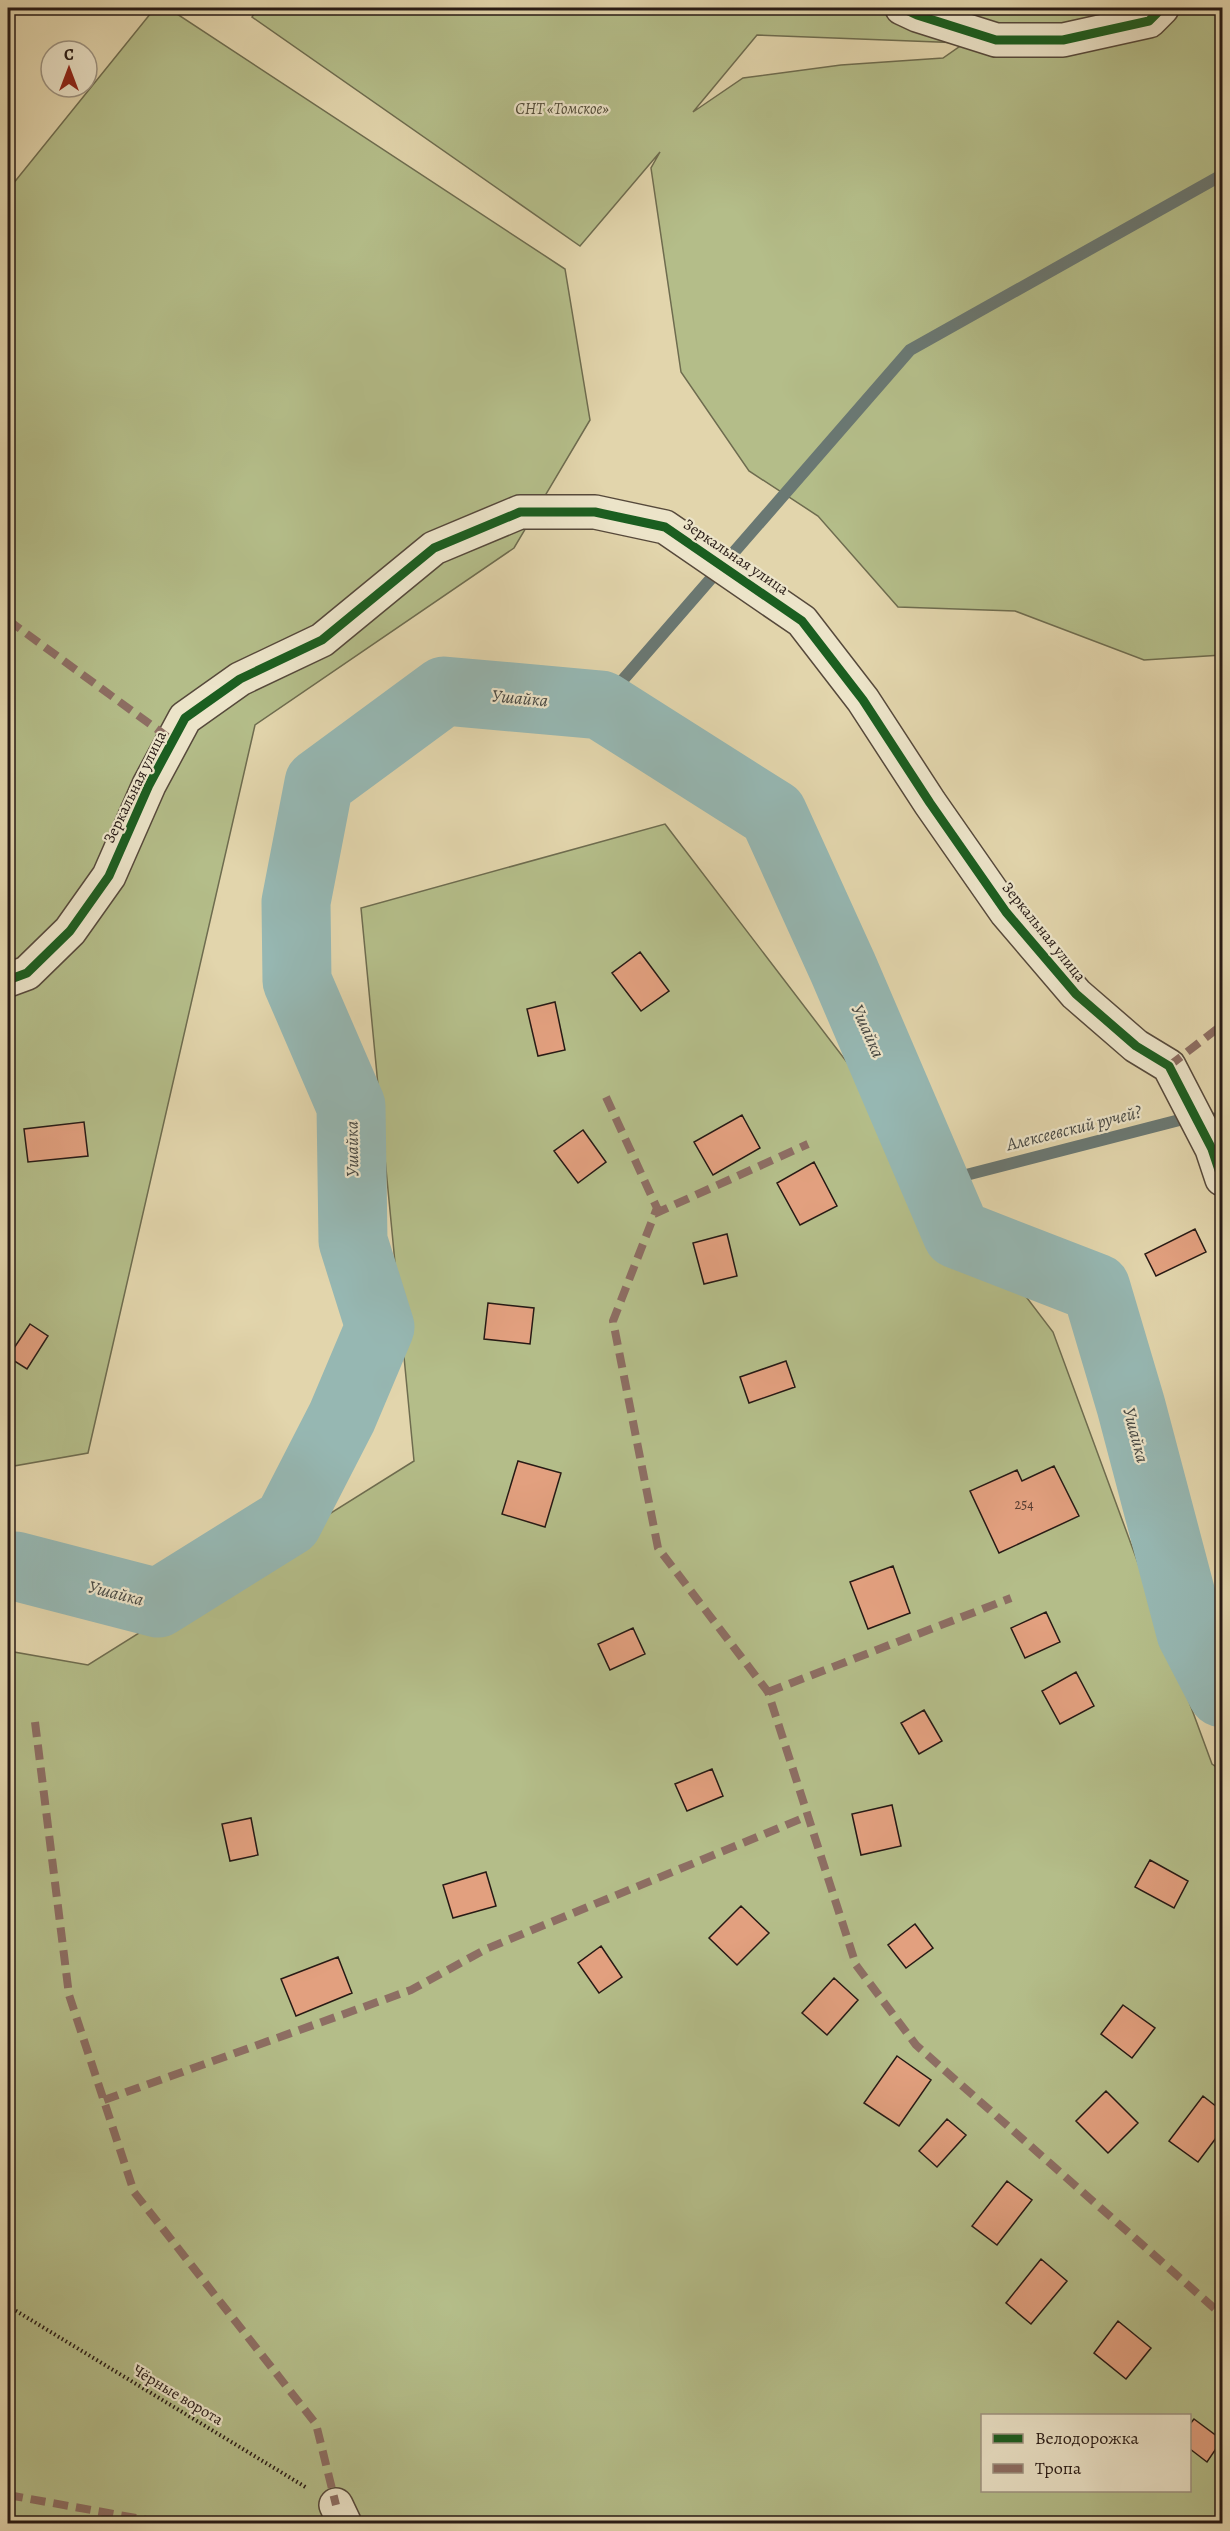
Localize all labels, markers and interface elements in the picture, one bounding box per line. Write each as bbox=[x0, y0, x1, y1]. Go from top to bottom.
north arrow bbox=[39, 39, 99, 99]
text: С bbox=[64, 44, 74, 66]
park label: СНТ «Томское» bbox=[515, 98, 609, 120]
street label: Зеркальная улица bbox=[679, 514, 794, 601]
water label: Ушайка bbox=[491, 684, 549, 712]
street label: Зеркальная улица bbox=[98, 726, 172, 847]
street label: Зеркальная улица bbox=[997, 877, 1092, 987]
water label: Ушайка bbox=[846, 1000, 890, 1062]
water label: Алексеевский ручей? bbox=[1003, 1099, 1145, 1157]
water label: Ушайка bbox=[340, 1121, 364, 1177]
water label: Ушайка bbox=[1117, 1405, 1155, 1465]
house number: 254 bbox=[1014, 1495, 1034, 1514]
water label: Ушайка bbox=[86, 1575, 146, 1611]
street label: Чёрные ворота bbox=[129, 2359, 228, 2431]
legend bbox=[981, 2414, 1191, 2492]
text: Велодорожка bbox=[1035, 2426, 1140, 2450]
text: Тропа bbox=[1035, 2456, 1082, 2480]

